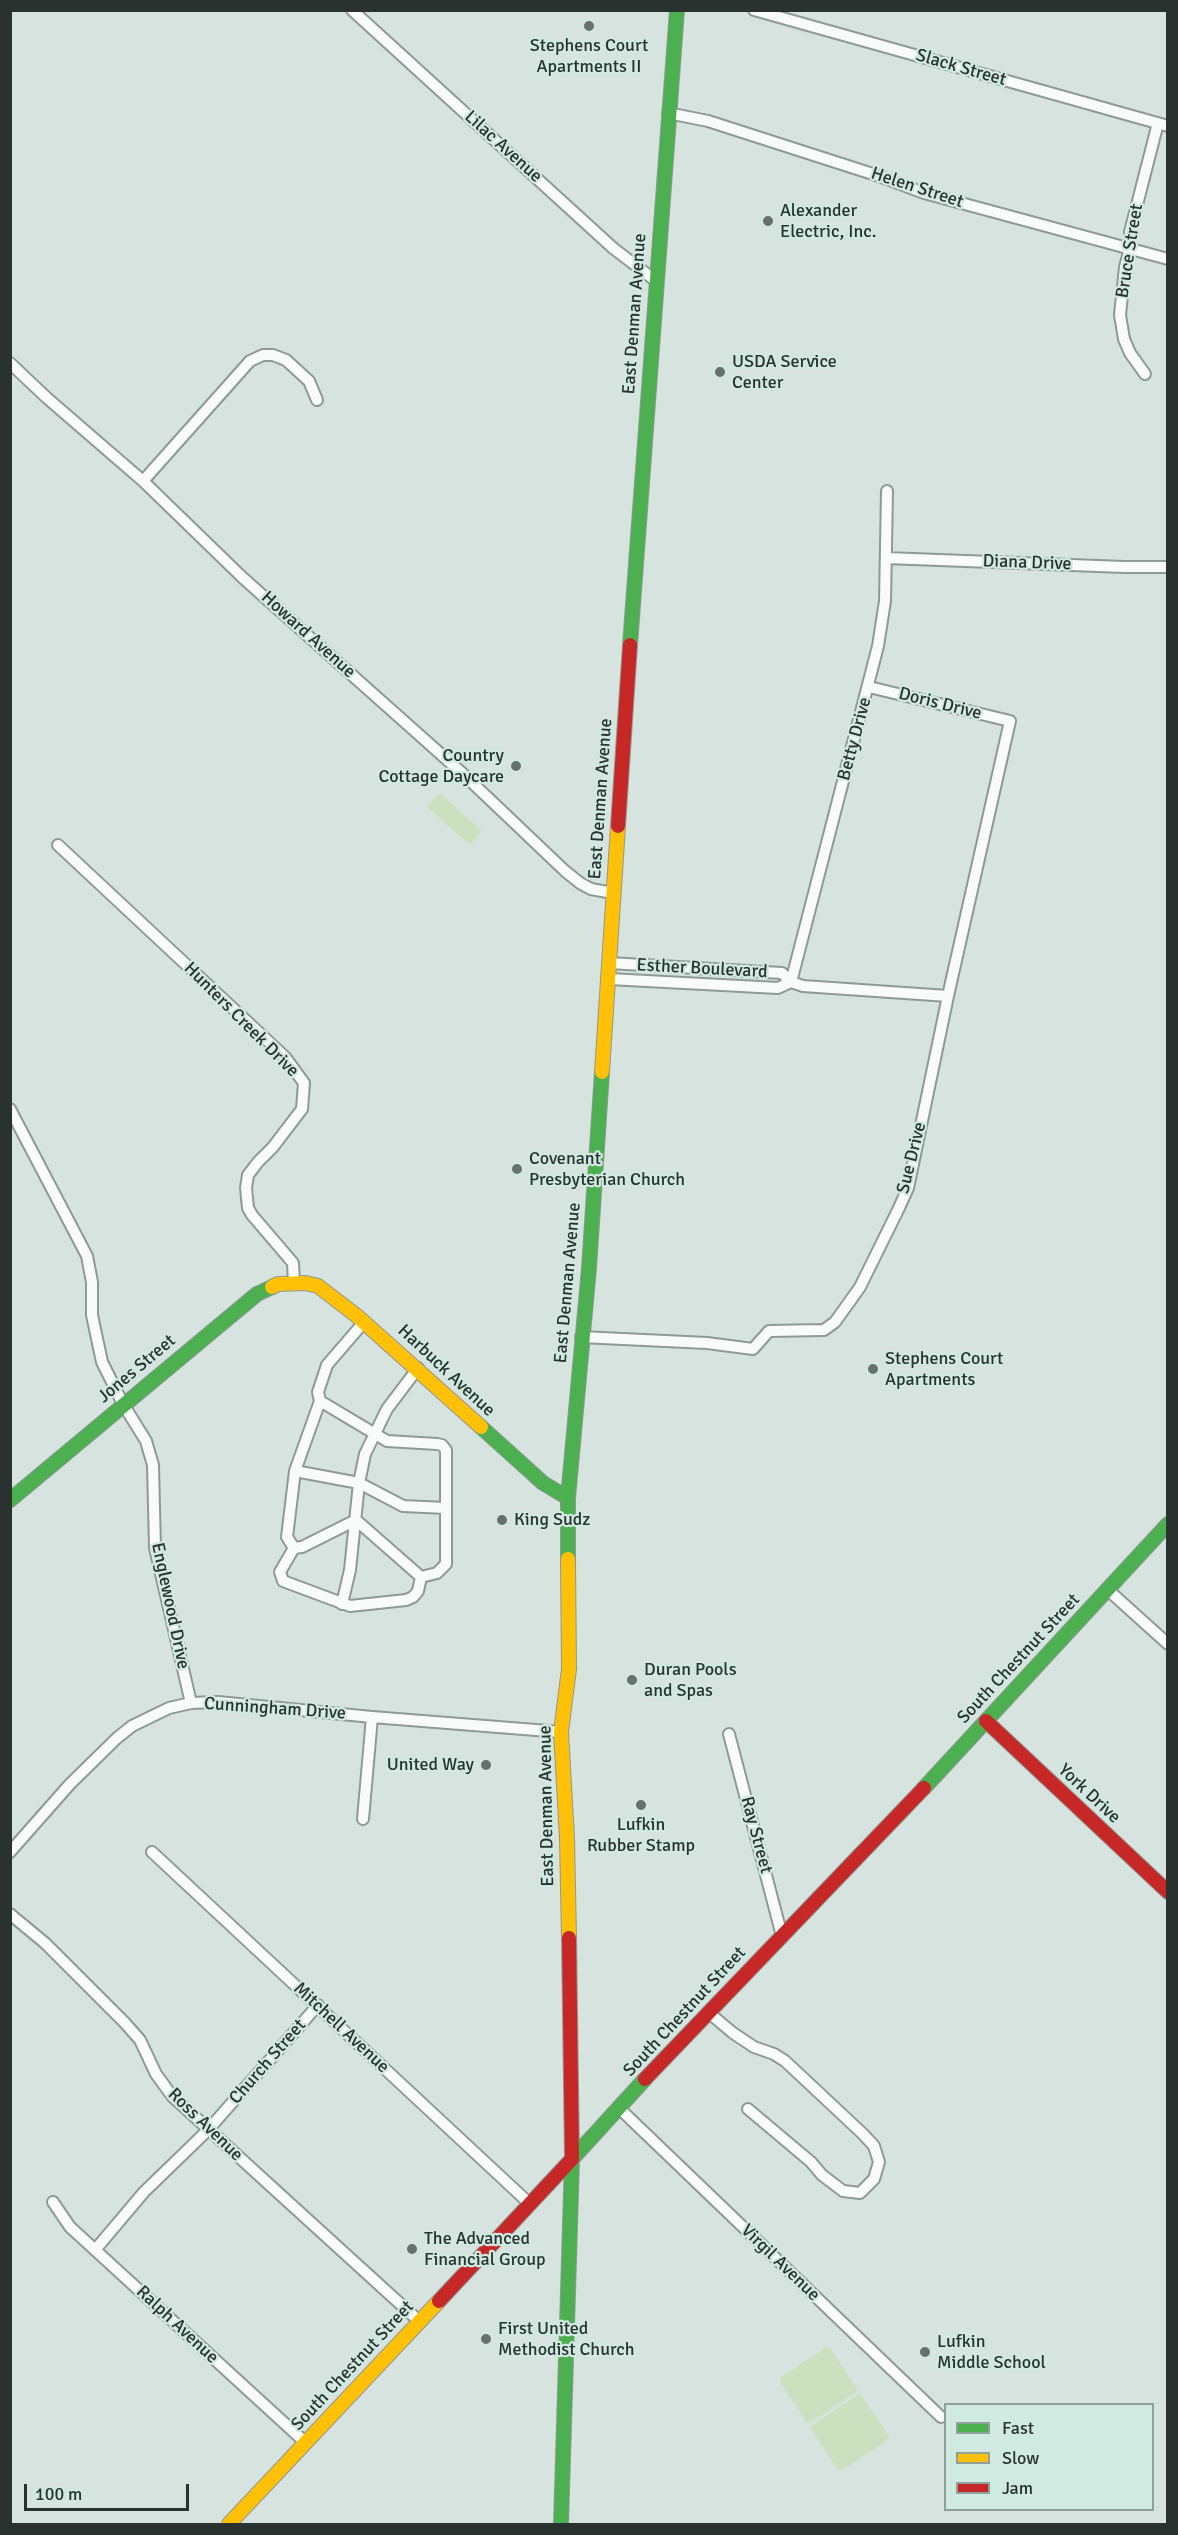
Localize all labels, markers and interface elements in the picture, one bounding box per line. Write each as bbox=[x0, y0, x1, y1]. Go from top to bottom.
marker: Stephens Court Apartments II bbox=[582, 19, 596, 33]
place label: Stephens Court Apartments II bbox=[530, 35, 648, 78]
street label: Slack Street bbox=[913, 45, 1009, 91]
street label: Lilac Avenue bbox=[460, 107, 546, 187]
street label: Helen Street bbox=[868, 163, 966, 213]
place label: Alexander Electric, Inc. bbox=[780, 200, 877, 242]
street label: Bruce Street bbox=[1112, 202, 1148, 300]
marker: Alexander Electric, Inc. bbox=[761, 214, 775, 228]
street label: East Denman Avenue bbox=[619, 233, 651, 395]
place label: USDA Service Center bbox=[732, 351, 837, 394]
marker: USDA Service Center bbox=[713, 365, 727, 379]
street label: Diana Drive bbox=[982, 551, 1072, 575]
street label: Howard Avenue bbox=[256, 587, 360, 683]
street label: Doris Drive bbox=[896, 683, 984, 725]
street label: Betty Drive bbox=[834, 695, 876, 783]
street label: East Denman Avenue bbox=[585, 718, 617, 880]
place label: Country Cottage Daycare bbox=[378, 745, 504, 788]
marker: Country Cottage Daycare bbox=[509, 759, 523, 773]
street label: Esther Boulevard bbox=[636, 955, 768, 983]
street label: Hunters Creek Drive bbox=[179, 958, 303, 1082]
street label: Sue Drive bbox=[893, 1120, 931, 1196]
place label: Covenant Presbyterian Church bbox=[529, 1148, 685, 1190]
marker: Covenant Presbyterian Church bbox=[510, 1162, 524, 1176]
street label: East Denman Avenue bbox=[550, 1202, 586, 1364]
street label: Harbuck Avenue bbox=[393, 1320, 499, 1422]
street label: Jones Street bbox=[94, 1330, 180, 1408]
place label: Stephens Court Apartments bbox=[885, 1348, 1003, 1390]
marker: Stephens Court Apartments bbox=[866, 1362, 880, 1376]
place label: King Sudz bbox=[514, 1509, 590, 1531]
marker: King Sudz bbox=[495, 1513, 509, 1527]
street label: Englewood Drive bbox=[146, 1541, 194, 1671]
street label: South Chestnut Street bbox=[953, 1589, 1085, 1729]
place label: Duran Pools and Spas bbox=[644, 1659, 737, 1702]
marker: Duran Pools and Spas bbox=[625, 1673, 639, 1687]
street label: Cunningham Drive bbox=[203, 1693, 347, 1725]
street label: East Denman Avenue bbox=[535, 1725, 559, 1887]
place label: United Way bbox=[387, 1754, 474, 1776]
marker: United Way bbox=[479, 1758, 493, 1772]
street label: York Drive bbox=[1053, 1760, 1125, 1828]
street label: Ray Street bbox=[735, 1794, 777, 1876]
marker: Lufkin Rubber Stamp bbox=[634, 1798, 648, 1812]
place label: Lufkin Rubber Stamp bbox=[587, 1814, 695, 1856]
street label: South Chestnut Street bbox=[619, 1942, 751, 2082]
street label: Mitchell Avenue bbox=[289, 1978, 393, 2078]
street label: Church Street bbox=[225, 2015, 311, 2109]
street label: Ross Avenue bbox=[163, 2084, 247, 2166]
street label: Virgil Avenue bbox=[736, 2220, 824, 2306]
place label: The Advanced Financial Group bbox=[424, 2228, 546, 2270]
marker: The Advanced Financial Group bbox=[405, 2242, 419, 2256]
street label: Ralph Avenue bbox=[131, 2281, 223, 2369]
street label: South Chestnut Street bbox=[287, 2296, 419, 2436]
place label: First United Methodist Church bbox=[498, 2318, 635, 2360]
place label: Lufkin Middle School bbox=[937, 2331, 1046, 2374]
marker: First United Methodist Church bbox=[479, 2332, 493, 2346]
marker: Lufkin Middle School bbox=[918, 2345, 932, 2359]
legend bbox=[944, 2403, 1154, 2511]
text: Fast bbox=[1002, 2417, 1034, 2439]
text: Slow bbox=[1002, 2447, 1039, 2469]
scale bar bbox=[27, 2472, 192, 2510]
text: Jam bbox=[1002, 2477, 1033, 2499]
text: 100 m bbox=[35, 2483, 82, 2505]

